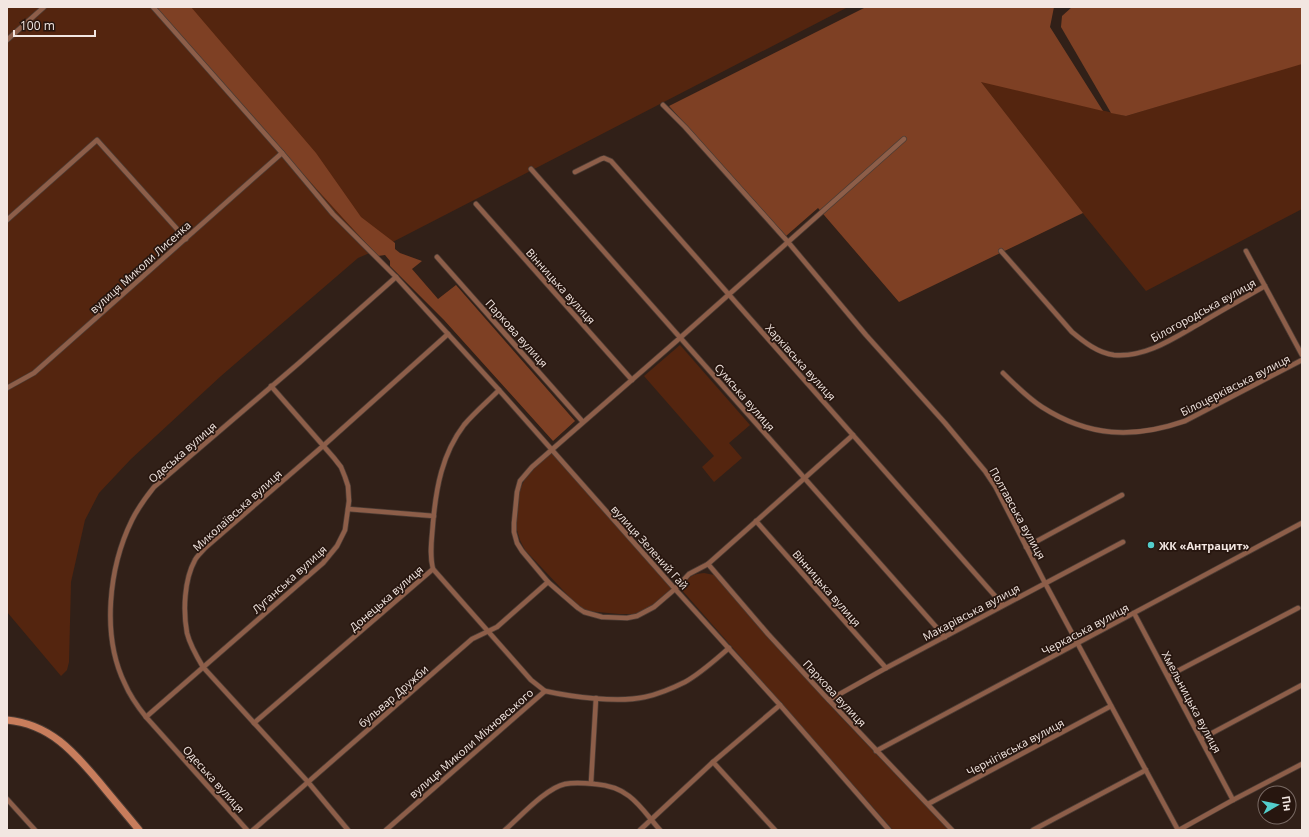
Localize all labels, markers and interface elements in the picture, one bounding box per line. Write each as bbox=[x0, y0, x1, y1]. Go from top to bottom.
scale bar bbox=[14, 12, 95, 38]
text: 100 m bbox=[20, 17, 55, 34]
street label: вулиця Миколи Лисенка bbox=[86, 218, 194, 316]
street label: Вінницька вулиця bbox=[523, 245, 599, 327]
street label: Білогородська вулиця bbox=[1148, 275, 1258, 345]
street label: Паркова вулиця bbox=[482, 296, 552, 370]
street label: Харківська вулиця bbox=[762, 320, 840, 404]
street label: Білоцерківська вулиця bbox=[1177, 351, 1293, 419]
street label: Сумська вулиця bbox=[711, 360, 779, 434]
street label: Одеська вулиця bbox=[145, 418, 219, 486]
street label: Полтавська вулиця bbox=[986, 464, 1050, 562]
street label: Миколаївська вулиця bbox=[189, 466, 285, 554]
street label: вулиця Зелений Гай bbox=[608, 502, 692, 592]
place label: ЖК «Антрацит» bbox=[1159, 538, 1250, 553]
marker: ЖК «Антрацит» bbox=[1146, 540, 1156, 550]
street label: Луганська вулиця bbox=[248, 541, 330, 617]
street label: Вінницька вулиця bbox=[790, 547, 864, 629]
street label: Донецька вулиця bbox=[346, 562, 426, 634]
street label: Макарівська вулиця bbox=[920, 580, 1022, 644]
street label: Черкаська вулиця bbox=[1039, 600, 1131, 658]
street label: Хмельницька вулиця bbox=[1159, 648, 1225, 756]
street label: Паркова вулиця bbox=[800, 656, 870, 730]
street label: бульвар Дружби bbox=[355, 661, 431, 731]
street label: вулиця Миколи Міхновського bbox=[406, 685, 537, 801]
street label: Чернігівська вулиця bbox=[964, 715, 1066, 779]
street label: Одеська вулиця bbox=[180, 742, 248, 816]
north arrow bbox=[1257, 785, 1297, 825]
text: Пн bbox=[1279, 795, 1296, 812]

